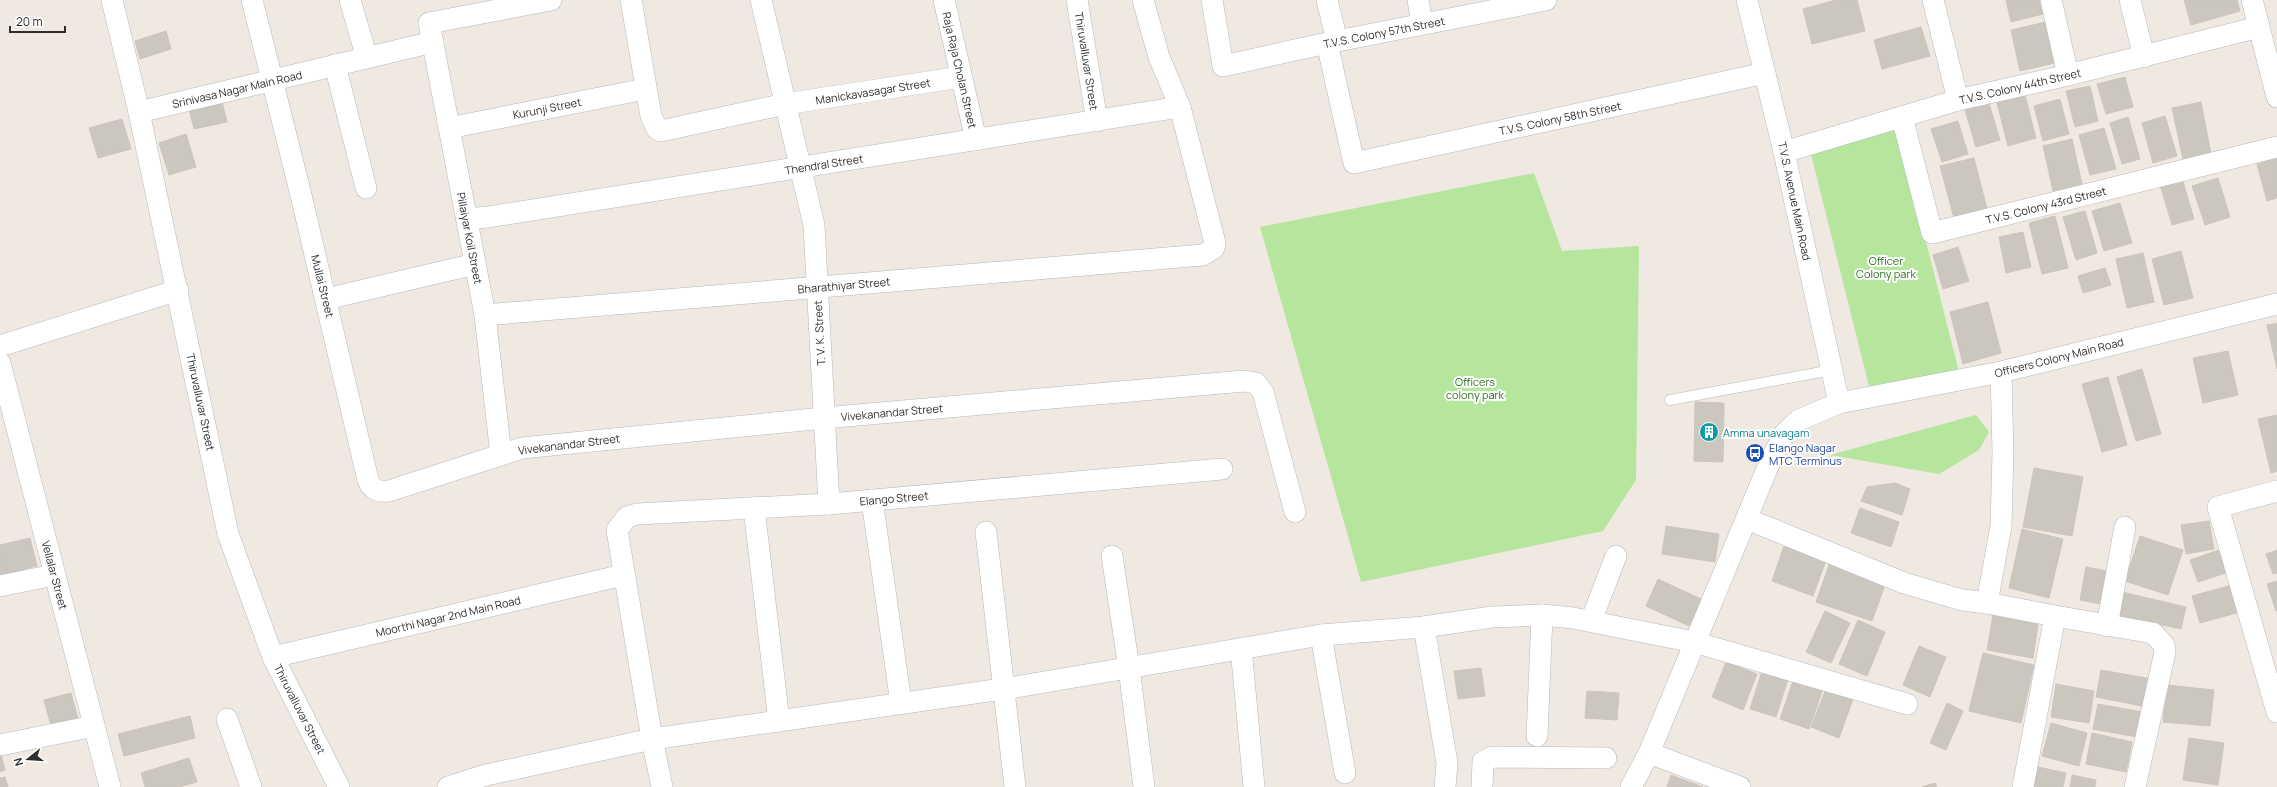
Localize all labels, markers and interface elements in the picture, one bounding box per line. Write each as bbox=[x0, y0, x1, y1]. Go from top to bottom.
scale bar bbox=[10, 8, 65, 34]
street label: Raja Raja Cholan Street bbox=[939, 10, 981, 130]
street label: Thiruvalluvar Street bbox=[1072, 11, 1102, 111]
text: 20 m bbox=[16, 13, 43, 30]
street label: T.V.S. Colony 57th Street bbox=[1322, 13, 1446, 51]
street label: T.V.S. Colony 44th Street bbox=[1958, 65, 2082, 107]
street label: Srinivasa Nagar Main Road bbox=[171, 67, 303, 111]
street label: Manickavasagar Street bbox=[814, 74, 932, 108]
street label: Kurunji Street bbox=[511, 94, 583, 122]
street label: T.V.S. Colony 58th Street bbox=[1498, 98, 1622, 138]
street label: T.V.S. Avenue Main Road bbox=[1775, 140, 1815, 262]
street label: Thendral Street bbox=[784, 150, 864, 178]
street label: T.V.S. Colony 43rd Street bbox=[1984, 183, 2108, 227]
street label: Pillaiyar Koil Street bbox=[454, 191, 486, 285]
street label: Mullai Street bbox=[308, 253, 338, 319]
park label: Officer Colony park bbox=[1856, 253, 1916, 281]
street label: Bharathiyar Street bbox=[797, 273, 891, 297]
street label: T. V. K. Street bbox=[810, 300, 828, 366]
street label: Officers Colony Main Road bbox=[1993, 334, 2125, 380]
street label: Thiruvalluvar Street bbox=[183, 352, 219, 452]
park label: Officers colony park bbox=[1446, 374, 1504, 402]
street label: Vivekanandar Street bbox=[840, 400, 944, 424]
building icon: Amma unavagam bbox=[1698, 421, 1720, 443]
place label: Amma unavagam bbox=[1723, 425, 1809, 440]
street label: Vivekanandar Street bbox=[517, 430, 621, 458]
place label: Elango Nagar MTC Terminus bbox=[1769, 440, 1842, 468]
bus stop icon: Elango Nagar MTC Terminus bbox=[1744, 442, 1766, 464]
street label: Elango Street bbox=[859, 488, 929, 508]
street label: Vellalar Street bbox=[39, 539, 71, 611]
street label: Moorthi Nagar 2nd Main Road bbox=[374, 592, 522, 640]
street label: Thiruvalluvar Street bbox=[271, 661, 329, 757]
north arrow bbox=[8, 739, 48, 779]
text: N bbox=[10, 756, 26, 768]

